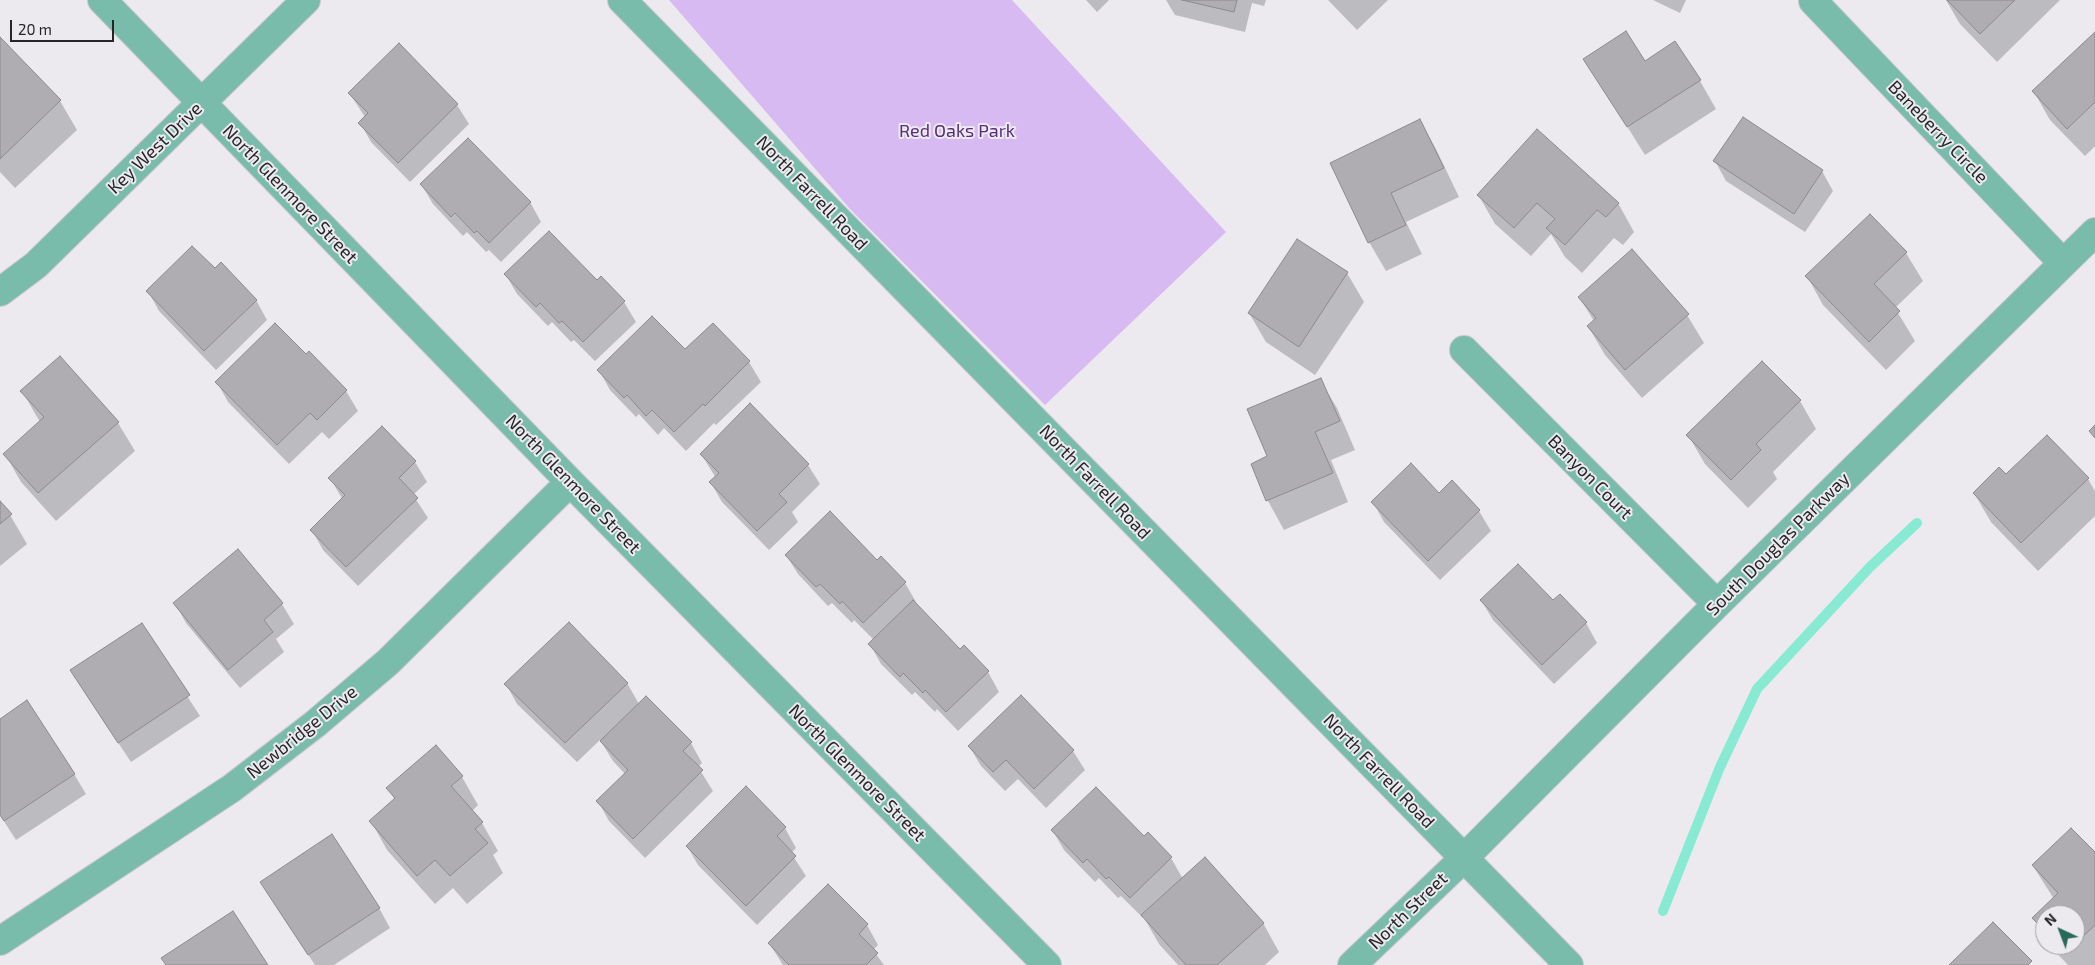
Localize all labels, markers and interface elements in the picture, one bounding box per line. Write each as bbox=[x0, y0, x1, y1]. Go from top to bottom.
scale bar bbox=[12, 10, 116, 42]
text: 20 m bbox=[18, 20, 52, 38]
street label: Baneberry Circle bbox=[1883, 76, 1993, 188]
street label: Key West Drive bbox=[103, 98, 207, 198]
street label: North Glenmore Street bbox=[218, 120, 362, 268]
park label: Red Oaks Park bbox=[899, 120, 1015, 142]
street label: North Farrell Road bbox=[752, 131, 872, 255]
street label: North Glenmore Street bbox=[501, 410, 645, 558]
street label: North Farrell Road bbox=[1035, 420, 1155, 544]
street label: Banyon Court bbox=[1543, 430, 1637, 524]
street label: South Douglas Parkway bbox=[1702, 468, 1854, 620]
street label: Newbridge Drive bbox=[242, 681, 362, 783]
street label: North Glenmore Street bbox=[784, 700, 930, 846]
street label: North Farrell Road bbox=[1319, 709, 1439, 833]
street label: North Street bbox=[1364, 868, 1452, 954]
north arrow bbox=[2035, 905, 2085, 955]
text: N bbox=[2041, 910, 2060, 929]

